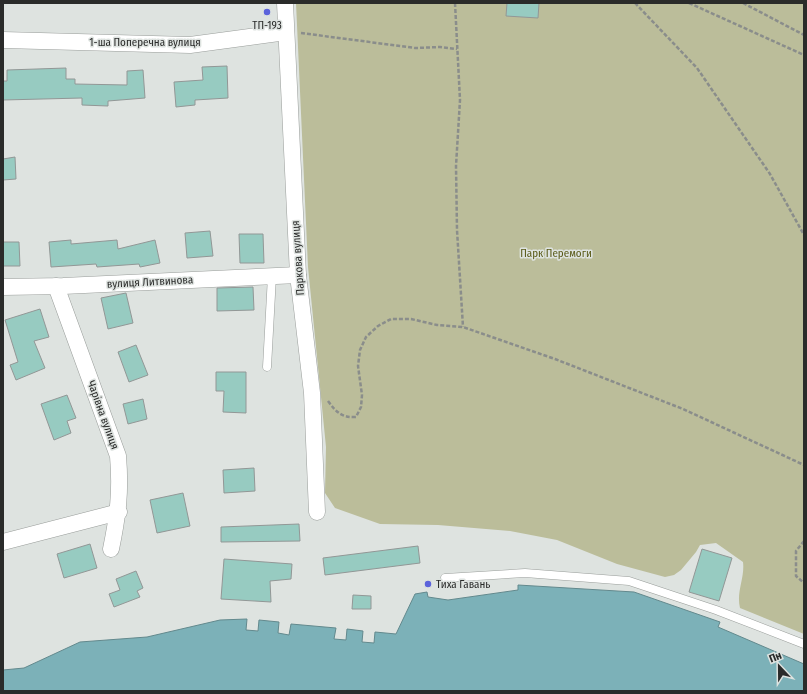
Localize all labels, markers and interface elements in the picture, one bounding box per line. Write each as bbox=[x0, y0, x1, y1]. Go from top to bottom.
marker: ТП-193 bbox=[262, 7, 272, 17]
place label: ТП-193 bbox=[252, 19, 282, 32]
street label: 1-ша Поперечна вулиця bbox=[89, 36, 201, 49]
street label: Паркова вулиця bbox=[289, 220, 307, 296]
park label: Парк Перемоги bbox=[520, 247, 592, 260]
street label: вулиця Литвинова bbox=[107, 273, 193, 291]
street label: Чарівна вулиця bbox=[85, 379, 121, 451]
place label: Тиха Гавань bbox=[436, 578, 490, 591]
marker: Тиха Гавань bbox=[423, 579, 433, 589]
north arrow bbox=[759, 646, 799, 686]
text: Пн bbox=[767, 649, 784, 666]

